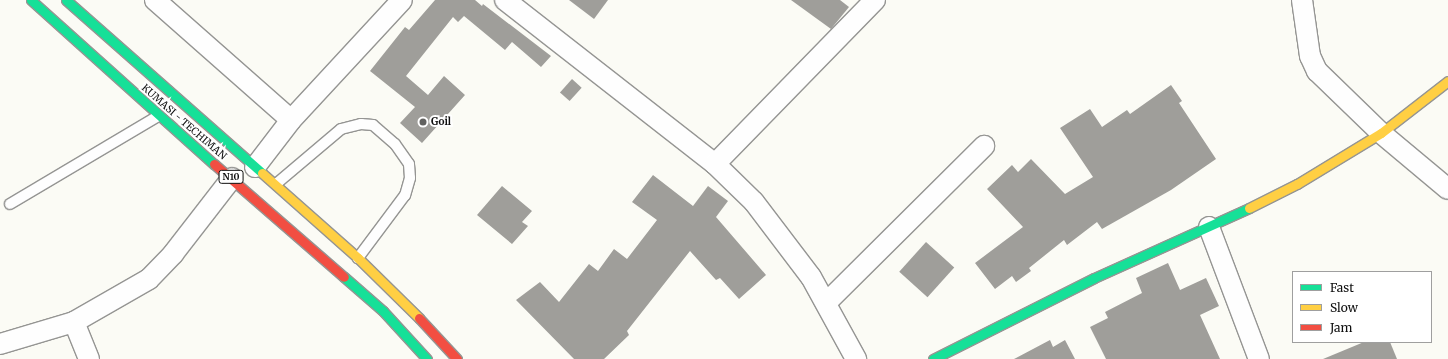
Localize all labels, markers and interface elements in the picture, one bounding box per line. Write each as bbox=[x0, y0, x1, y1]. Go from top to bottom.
street label: KUMASI - TECHIMAN bbox=[139, 82, 229, 162]
place label: Goil bbox=[431, 116, 451, 128]
marker: Goil bbox=[418, 117, 428, 127]
road number: N10 bbox=[218, 170, 244, 184]
legend bbox=[1292, 271, 1432, 343]
text: Fast bbox=[1330, 280, 1354, 295]
text: Slow bbox=[1330, 300, 1358, 315]
text: Jam bbox=[1330, 320, 1352, 335]

